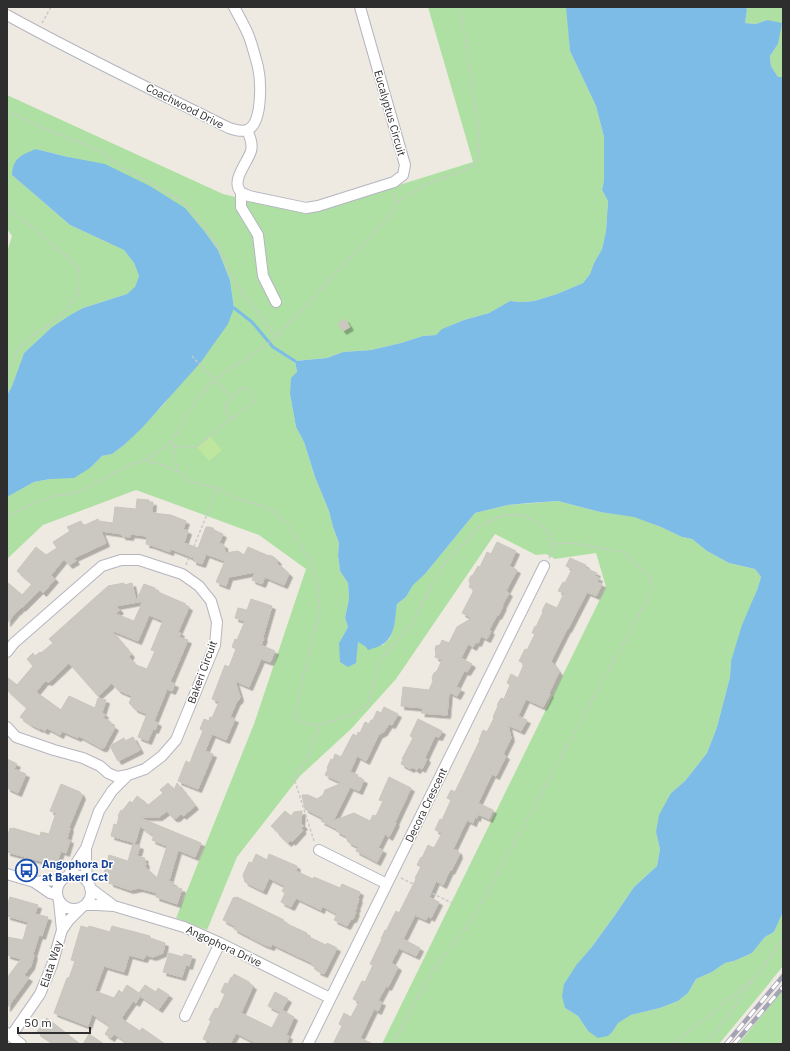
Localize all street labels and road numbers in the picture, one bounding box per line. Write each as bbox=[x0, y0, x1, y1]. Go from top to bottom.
street label: Eucalyptus Circuit bbox=[371, 68, 409, 158]
street label: Coachwood Drive bbox=[144, 80, 226, 132]
street label: Bakeri Circuit bbox=[184, 638, 220, 705]
street label: Decora Crescent bbox=[402, 765, 450, 845]
street label: Angophora Drive bbox=[184, 922, 264, 970]
street label: Elata Way bbox=[37, 938, 65, 989]

